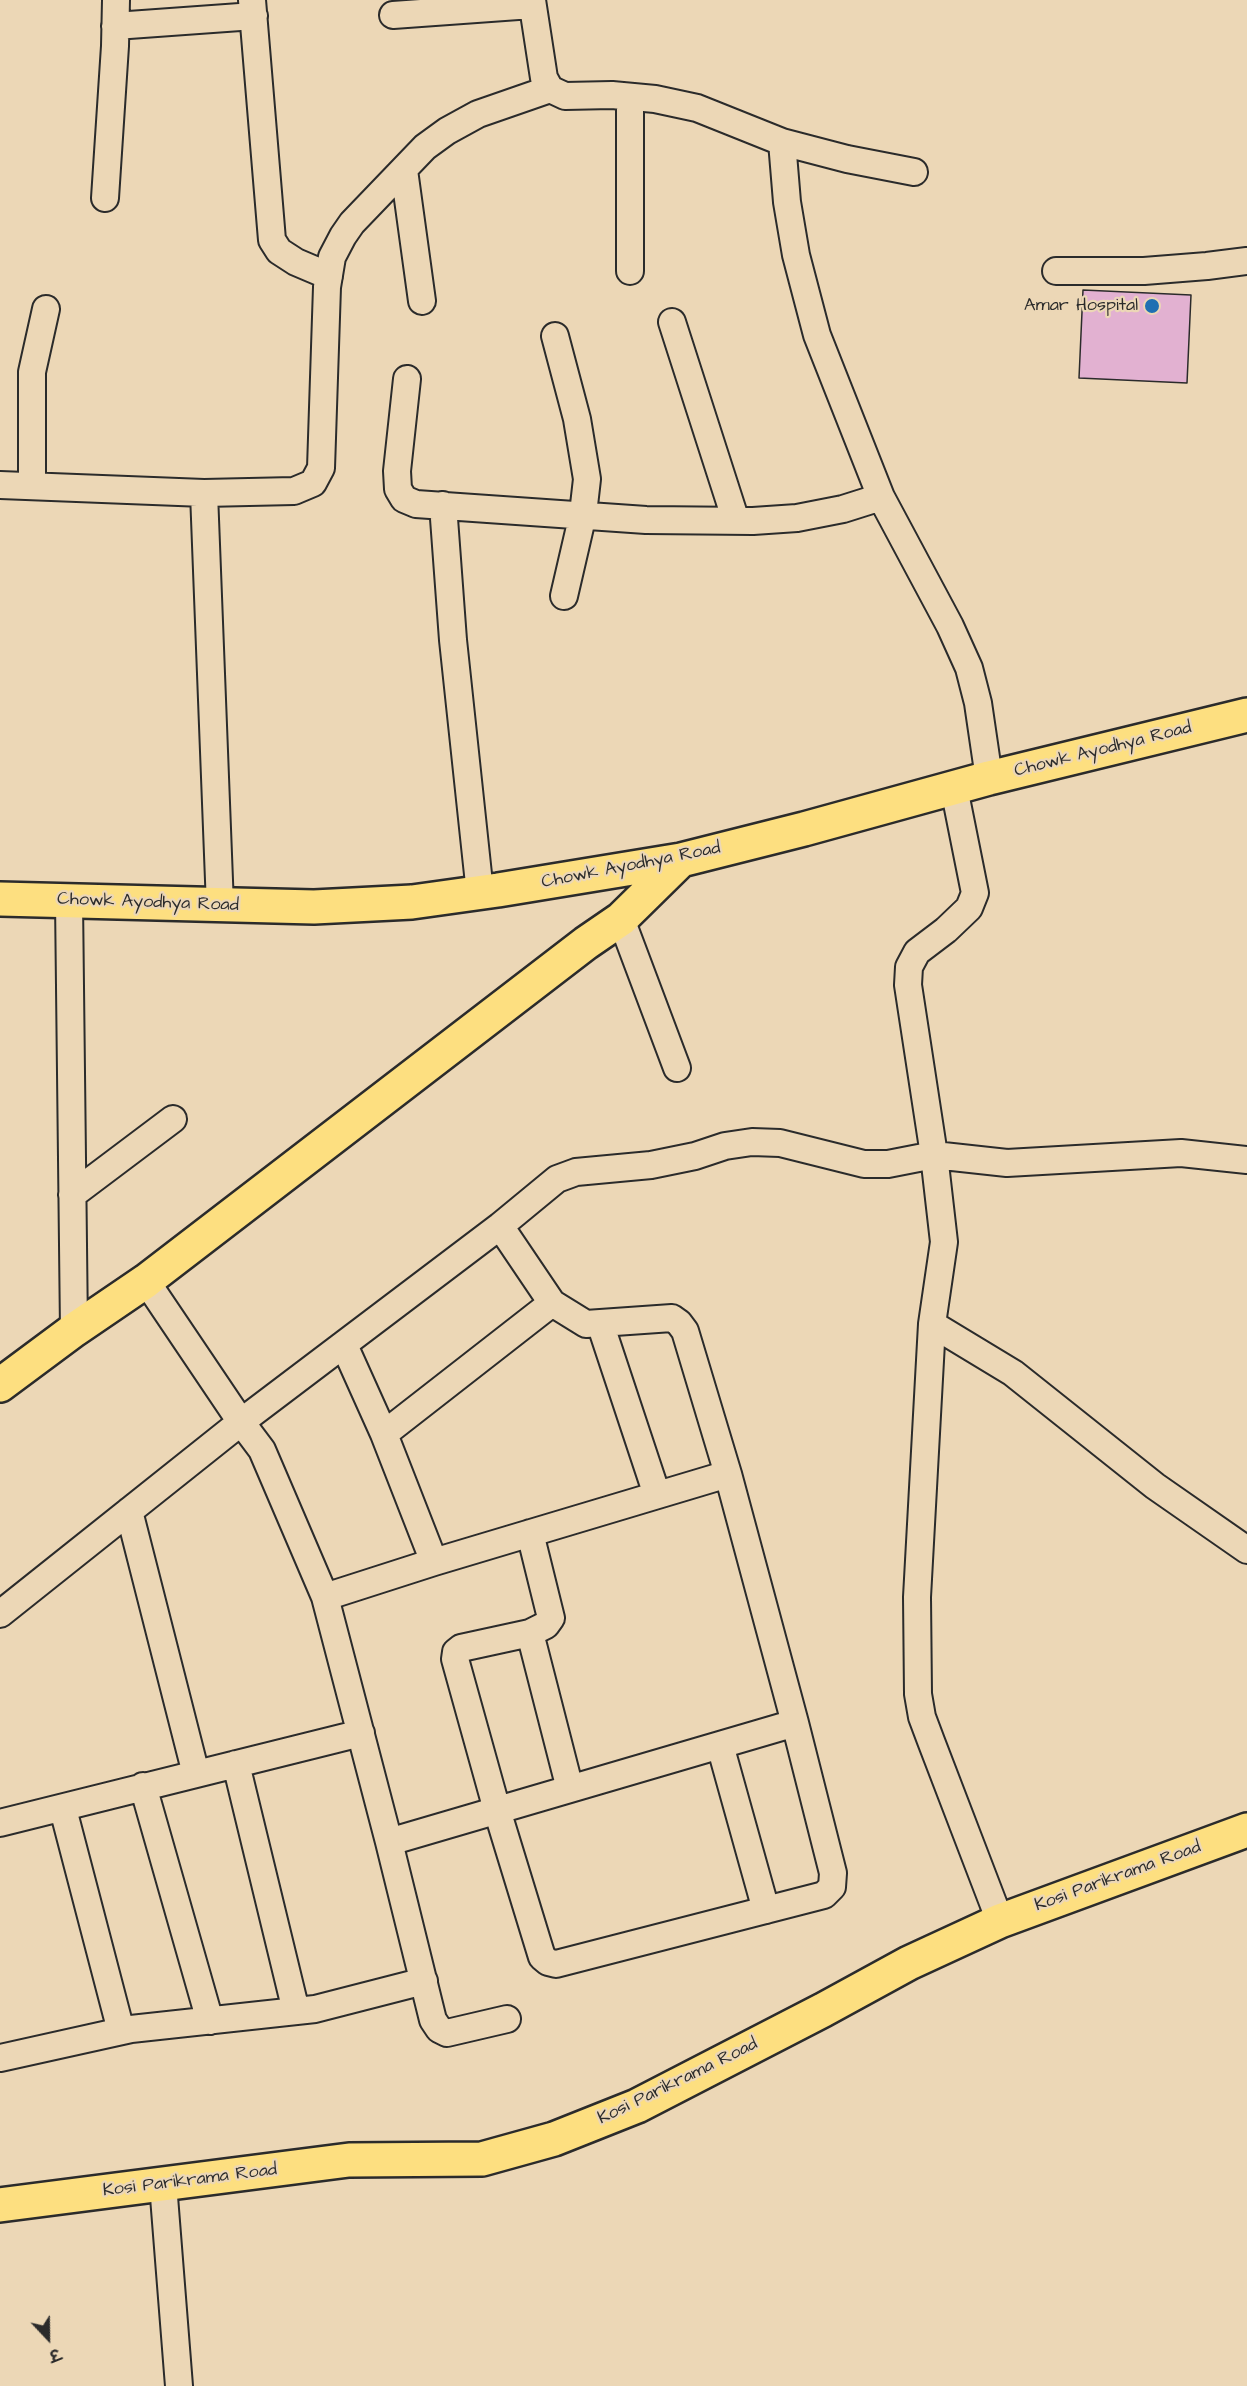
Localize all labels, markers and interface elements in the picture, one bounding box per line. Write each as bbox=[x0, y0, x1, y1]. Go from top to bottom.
place label: Amar Hospital bbox=[1024, 295, 1138, 317]
marker: Amar Hospital bbox=[1143, 297, 1161, 315]
street label: Chowk Ayodhya Road bbox=[1012, 718, 1194, 782]
street label: Chowk Ayodhya Road bbox=[540, 838, 722, 894]
street label: Chowk Ayodhya Road bbox=[57, 889, 239, 917]
street label: Kosi Parikrama Road bbox=[1032, 1837, 1204, 1917]
street label: Kosi Parikrama Road bbox=[595, 2034, 761, 2130]
street label: Kosi Parikrama Road bbox=[102, 2160, 278, 2202]
north arrow bbox=[18, 2308, 78, 2368]
text: उ bbox=[46, 2342, 64, 2367]

